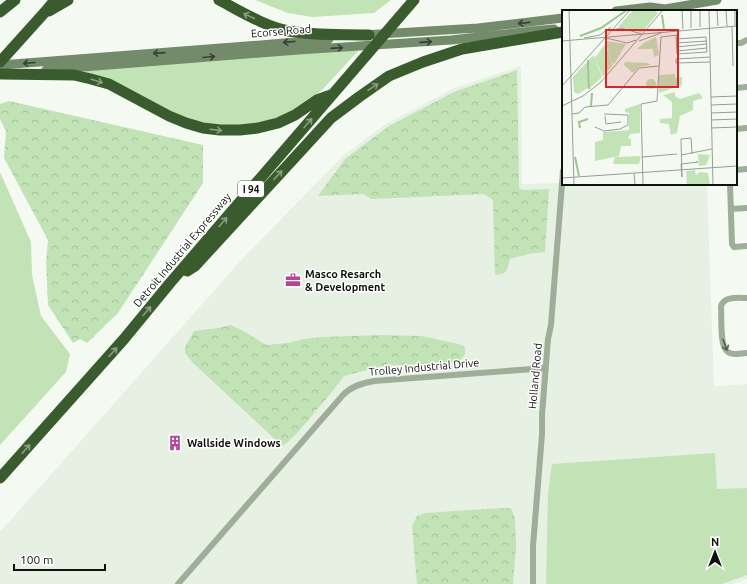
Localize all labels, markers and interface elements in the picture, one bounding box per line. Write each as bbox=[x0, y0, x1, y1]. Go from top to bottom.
inset map bbox=[562, 10, 737, 185]
one-way arrow bbox=[244, 12, 256, 19]
one-way arrow bbox=[518, 19, 531, 27]
street label: Ecorse Road bbox=[250, 22, 312, 40]
one-way arrow bbox=[419, 38, 432, 45]
one-way arrow bbox=[283, 39, 296, 46]
one-way arrow bbox=[330, 44, 343, 51]
one-way arrow bbox=[153, 49, 166, 56]
one-way arrow bbox=[202, 54, 215, 61]
one-way arrow bbox=[23, 59, 36, 66]
one-way arrow bbox=[90, 78, 103, 85]
one-way arrow bbox=[367, 83, 378, 91]
one-way arrow bbox=[303, 118, 312, 128]
one-way arrow bbox=[209, 126, 222, 133]
one-way arrow bbox=[274, 170, 283, 181]
road number: I 94 bbox=[238, 181, 264, 197]
street label: Detroit Industrial Expressway bbox=[131, 190, 234, 309]
one-way arrow bbox=[219, 216, 228, 227]
place label: Masco Resarch & Development bbox=[305, 268, 385, 293]
office icon: Masco Resarch & Development bbox=[284, 271, 302, 289]
one-way arrow bbox=[143, 306, 152, 316]
one-way arrow bbox=[722, 339, 729, 352]
street label: Holland Road bbox=[526, 343, 544, 409]
one-way arrow bbox=[108, 347, 117, 357]
street label: Trolley Industrial Drive bbox=[368, 356, 480, 378]
building icon: Wallside Windows bbox=[166, 434, 184, 452]
place label: Wallside Windows bbox=[187, 437, 281, 449]
one-way arrow bbox=[21, 444, 31, 454]
north arrow bbox=[695, 532, 735, 572]
text: N bbox=[711, 536, 719, 548]
scale bar bbox=[14, 546, 105, 572]
text: 100 m bbox=[20, 553, 53, 566]

